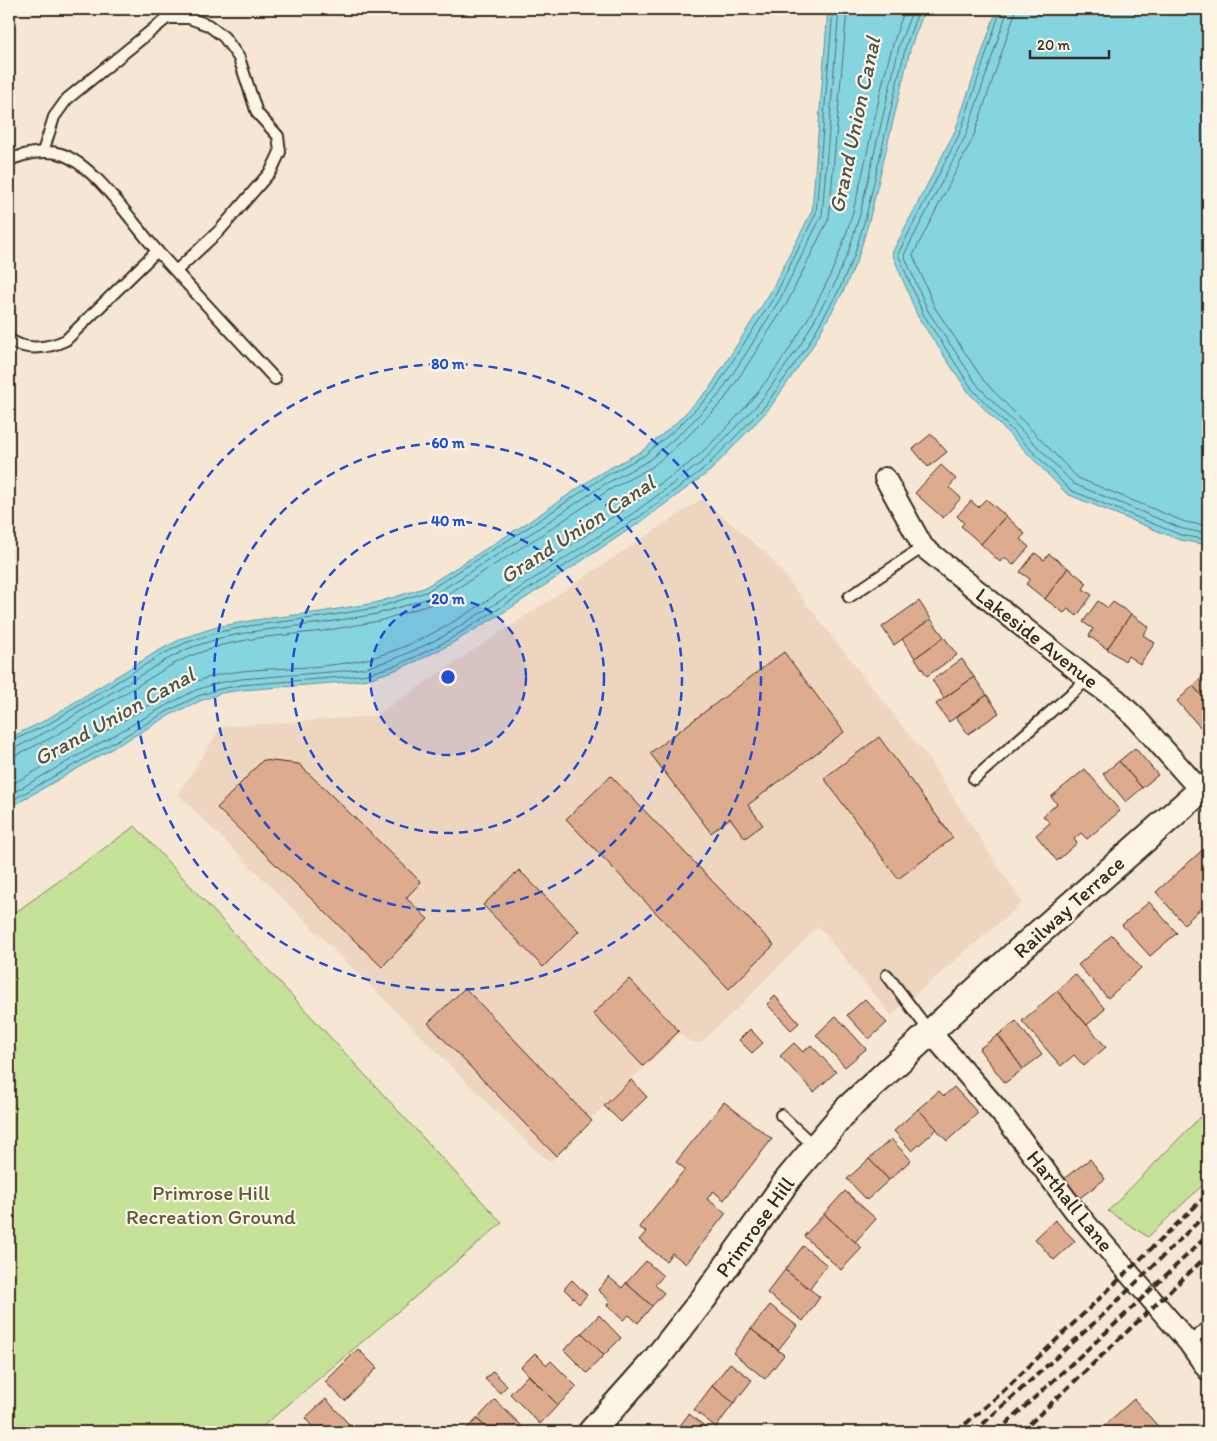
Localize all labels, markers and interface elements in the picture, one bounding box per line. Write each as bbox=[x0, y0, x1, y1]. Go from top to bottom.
scale bar bbox=[1030, 28, 1108, 60]
water label: Grand Union Canal bbox=[823, 33, 887, 216]
text: 20 m bbox=[1037, 36, 1071, 54]
text: 80 m bbox=[431, 355, 465, 373]
text: 60 m bbox=[431, 434, 465, 452]
water label: Grand Union Canal bbox=[495, 468, 661, 590]
text: 40 m bbox=[431, 512, 466, 530]
street label: Lakeside Avenue bbox=[971, 582, 1104, 693]
text: 20 m bbox=[431, 590, 465, 608]
water label: Grand Union Canal bbox=[29, 660, 201, 772]
centre of rings bbox=[439, 668, 457, 686]
street label: Railway Terrace bbox=[1008, 850, 1129, 963]
street label: Harthall Lane bbox=[1022, 1145, 1119, 1256]
street label: Primrose Hill bbox=[710, 1172, 799, 1282]
park label: Primrose Hill Recreation Ground bbox=[126, 1180, 296, 1229]

